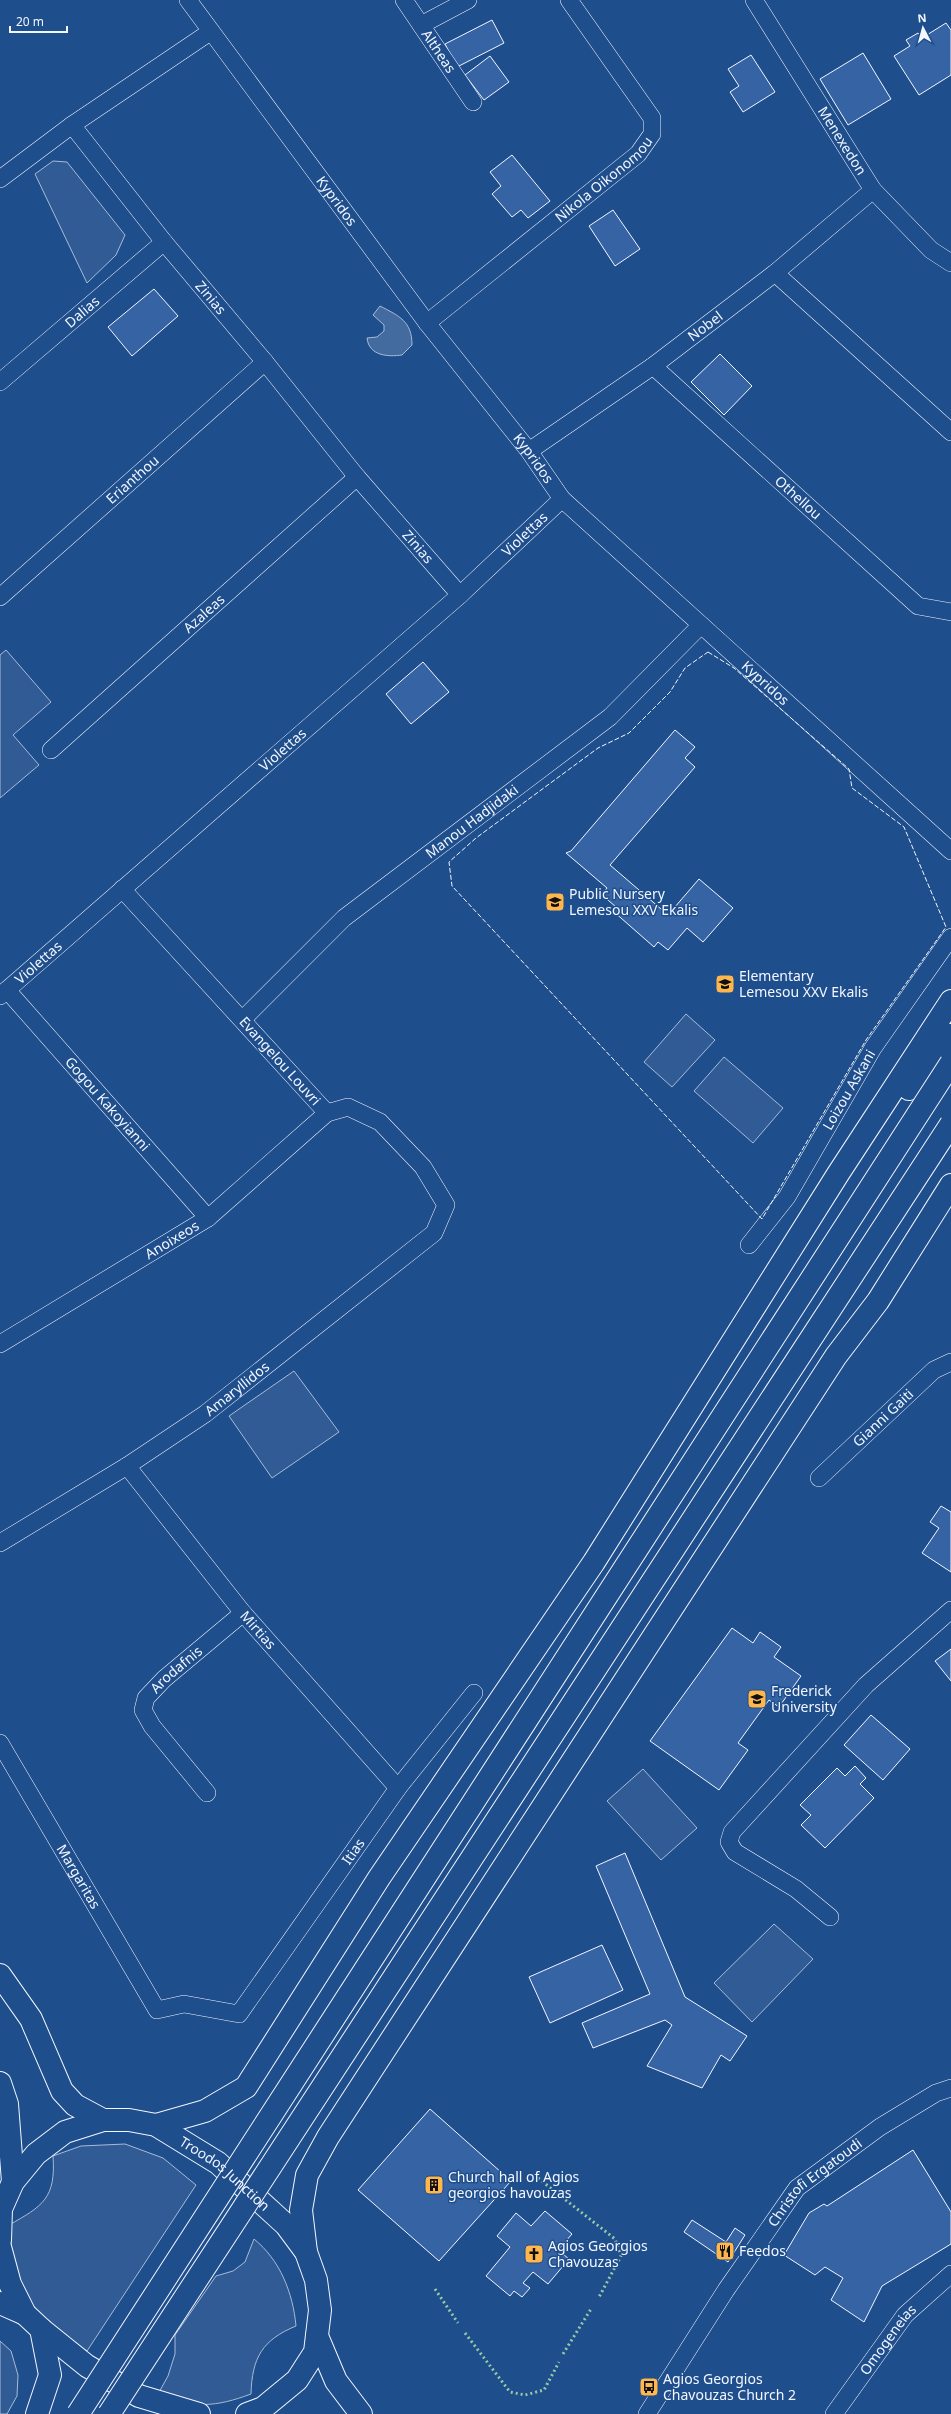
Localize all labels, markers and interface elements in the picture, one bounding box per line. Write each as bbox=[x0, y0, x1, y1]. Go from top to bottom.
scale bar bbox=[10, 8, 67, 34]
north arrow bbox=[903, 8, 943, 48]
text: N bbox=[917, 10, 927, 25]
text: 20 m bbox=[16, 13, 44, 30]
street label: Altheas bbox=[418, 26, 461, 77]
street label: Menexedon bbox=[814, 102, 871, 178]
street label: Nikola Oikonomou bbox=[551, 132, 656, 226]
street label: Kypridos bbox=[312, 172, 362, 230]
street label: Zinias bbox=[192, 276, 231, 318]
street label: Dalias bbox=[60, 291, 103, 332]
street label: Nobel bbox=[684, 306, 726, 345]
street label: Kypridos bbox=[509, 429, 559, 487]
street label: Erianthou bbox=[102, 451, 163, 508]
street label: Othellou bbox=[771, 471, 826, 523]
street label: Violettas bbox=[497, 507, 552, 560]
street label: Zinias bbox=[398, 526, 438, 567]
street label: Azaleas bbox=[179, 589, 229, 637]
street label: Kypridos bbox=[738, 656, 794, 709]
street label: Violettas bbox=[255, 723, 310, 775]
street label: Manou Hadjidaki bbox=[421, 780, 522, 862]
place label: Public Nursery Lemesou XXV Ekalis bbox=[569, 884, 698, 919]
school or university icon: Public Nursery Lemesou XXV Ekalis bbox=[544, 891, 566, 913]
street label: Violettas bbox=[10, 936, 66, 988]
place label: Elementary Lemesou XXV Ekalis bbox=[739, 966, 868, 1001]
school or university icon: Elementary Lemesou XXV Ekalis bbox=[714, 973, 736, 995]
street label: Evangelou Louvri bbox=[235, 1012, 325, 1109]
street label: Loizou Askani bbox=[818, 1046, 879, 1133]
street label: Gogou Kakoyianni bbox=[61, 1052, 155, 1155]
street label: Anoixeos bbox=[141, 1216, 202, 1263]
street label: Amaryllidos bbox=[200, 1357, 273, 1420]
street label: Gianni Gaiti bbox=[848, 1384, 917, 1451]
street label: Mirtias bbox=[236, 1606, 281, 1653]
street label: Arodafnis bbox=[146, 1641, 206, 1697]
place label: Frederick University bbox=[771, 1681, 838, 1716]
school or university icon: Frederick University bbox=[746, 1688, 768, 1710]
street label: Itias bbox=[337, 1834, 369, 1868]
street label: Margaritas bbox=[53, 1841, 106, 1912]
street label: Troodos Junction bbox=[176, 2132, 274, 2215]
street label: Christofi Ergatoudi bbox=[763, 2133, 866, 2230]
place label: Church hall of Agios georgios havouzas bbox=[448, 2167, 580, 2202]
building icon: Church hall of Agios georgios havouzas bbox=[423, 2174, 445, 2196]
place label: Agios Georgios Chavouzas bbox=[548, 2236, 648, 2271]
restaurant icon: Feedos bbox=[714, 2240, 736, 2262]
place label: Feedos bbox=[739, 2241, 786, 2260]
church icon: Agios Georgios Chavouzas bbox=[523, 2243, 545, 2265]
street label: Omogeneias bbox=[855, 2299, 920, 2379]
place label: Agios Georgios Chavouzas Church 2 bbox=[663, 2369, 796, 2404]
bus stop icon: Agios Georgios Chavouzas Church 2 bbox=[638, 2376, 660, 2398]

